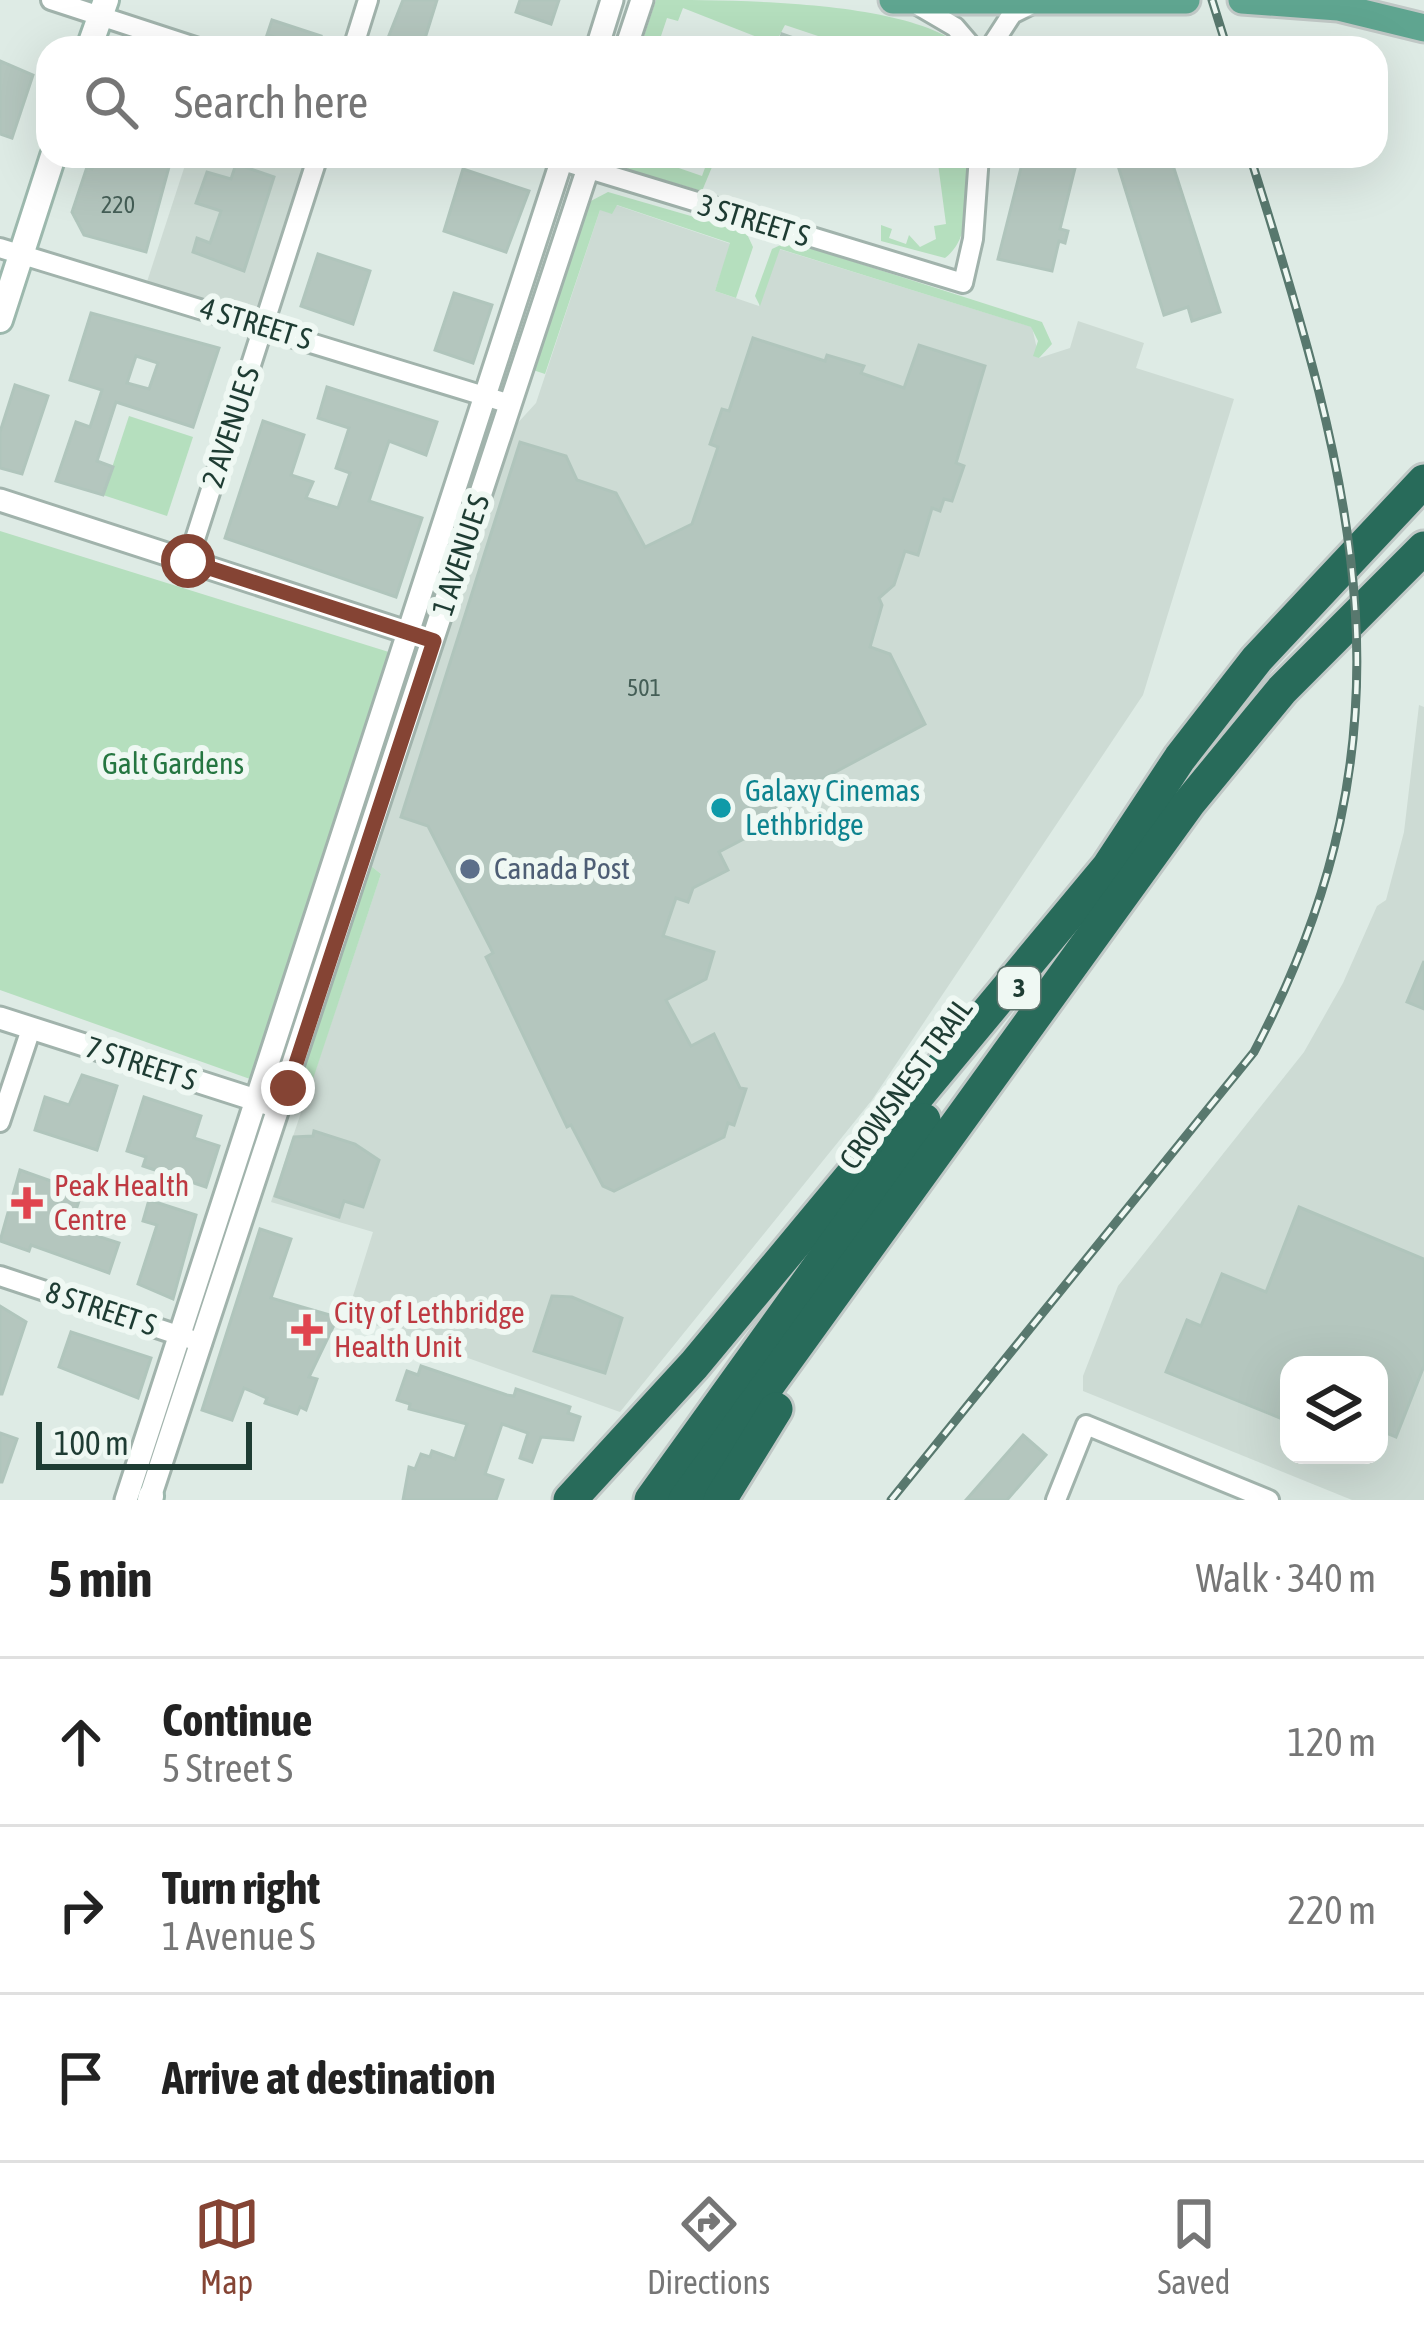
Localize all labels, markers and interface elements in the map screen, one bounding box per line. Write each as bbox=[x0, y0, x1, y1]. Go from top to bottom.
search box bbox=[36, 36, 1388, 168]
icon: search bbox=[78, 69, 144, 135]
text: Search here bbox=[174, 76, 368, 128]
street label: 3 STREET S bbox=[695, 187, 814, 253]
house number: 220 bbox=[101, 191, 135, 218]
street label: 4 STREET S bbox=[197, 290, 316, 356]
street label: 2 AVENUE S bbox=[195, 362, 265, 491]
street label: 1 AVENUE S bbox=[425, 490, 495, 619]
route start bbox=[161, 534, 215, 588]
house number: 501 bbox=[627, 674, 661, 701]
park label: Galt Gardens bbox=[102, 746, 244, 780]
place label: Galaxy Cinemas Lethbridge bbox=[745, 773, 920, 841]
marker: Galaxy Cinemas Lethbridge bbox=[708, 795, 734, 821]
place label: Canada Post bbox=[494, 851, 630, 885]
marker: Canada Post bbox=[457, 856, 483, 882]
road number: 3 bbox=[998, 967, 1040, 1009]
street label: CROWSNEST TRAIL bbox=[832, 991, 979, 1175]
street label: 7 STREET S bbox=[82, 1029, 201, 1097]
route end bbox=[261, 1061, 315, 1115]
place label: Peak Health Centre bbox=[54, 1168, 189, 1236]
marker: Peak Health Centre bbox=[11, 1187, 43, 1219]
street label: 8 STREET S bbox=[42, 1274, 161, 1342]
place label: City of Lethbridge Health Unit bbox=[334, 1295, 525, 1363]
marker: City of Lethbridge Health Unit bbox=[291, 1314, 323, 1346]
map controls bbox=[1280, 1356, 1388, 1464]
button: layers bbox=[1280, 1356, 1388, 1464]
scale bar bbox=[36, 1416, 252, 1469]
text: 100 m bbox=[54, 1424, 129, 1462]
text: 5 min bbox=[48, 1549, 152, 1608]
text: Walk · 340 m bbox=[1196, 1556, 1376, 1600]
text: Continue bbox=[162, 1694, 313, 1746]
icon: ahead bbox=[48, 1709, 114, 1775]
text: 120 m bbox=[1288, 1720, 1376, 1764]
text: 5 Street S bbox=[162, 1746, 293, 1790]
text: Turn right bbox=[162, 1862, 320, 1914]
icon: right bbox=[48, 1877, 114, 1943]
text: 220 m bbox=[1288, 1888, 1376, 1932]
text: 1 Avenue S bbox=[162, 1914, 315, 1958]
icon: arrive bbox=[48, 2045, 114, 2111]
text: Arrive at destination bbox=[162, 2052, 496, 2104]
tab: Map bbox=[194, 2191, 260, 2301]
tab: Directions bbox=[647, 2191, 770, 2301]
tab: Saved bbox=[1157, 2191, 1230, 2301]

